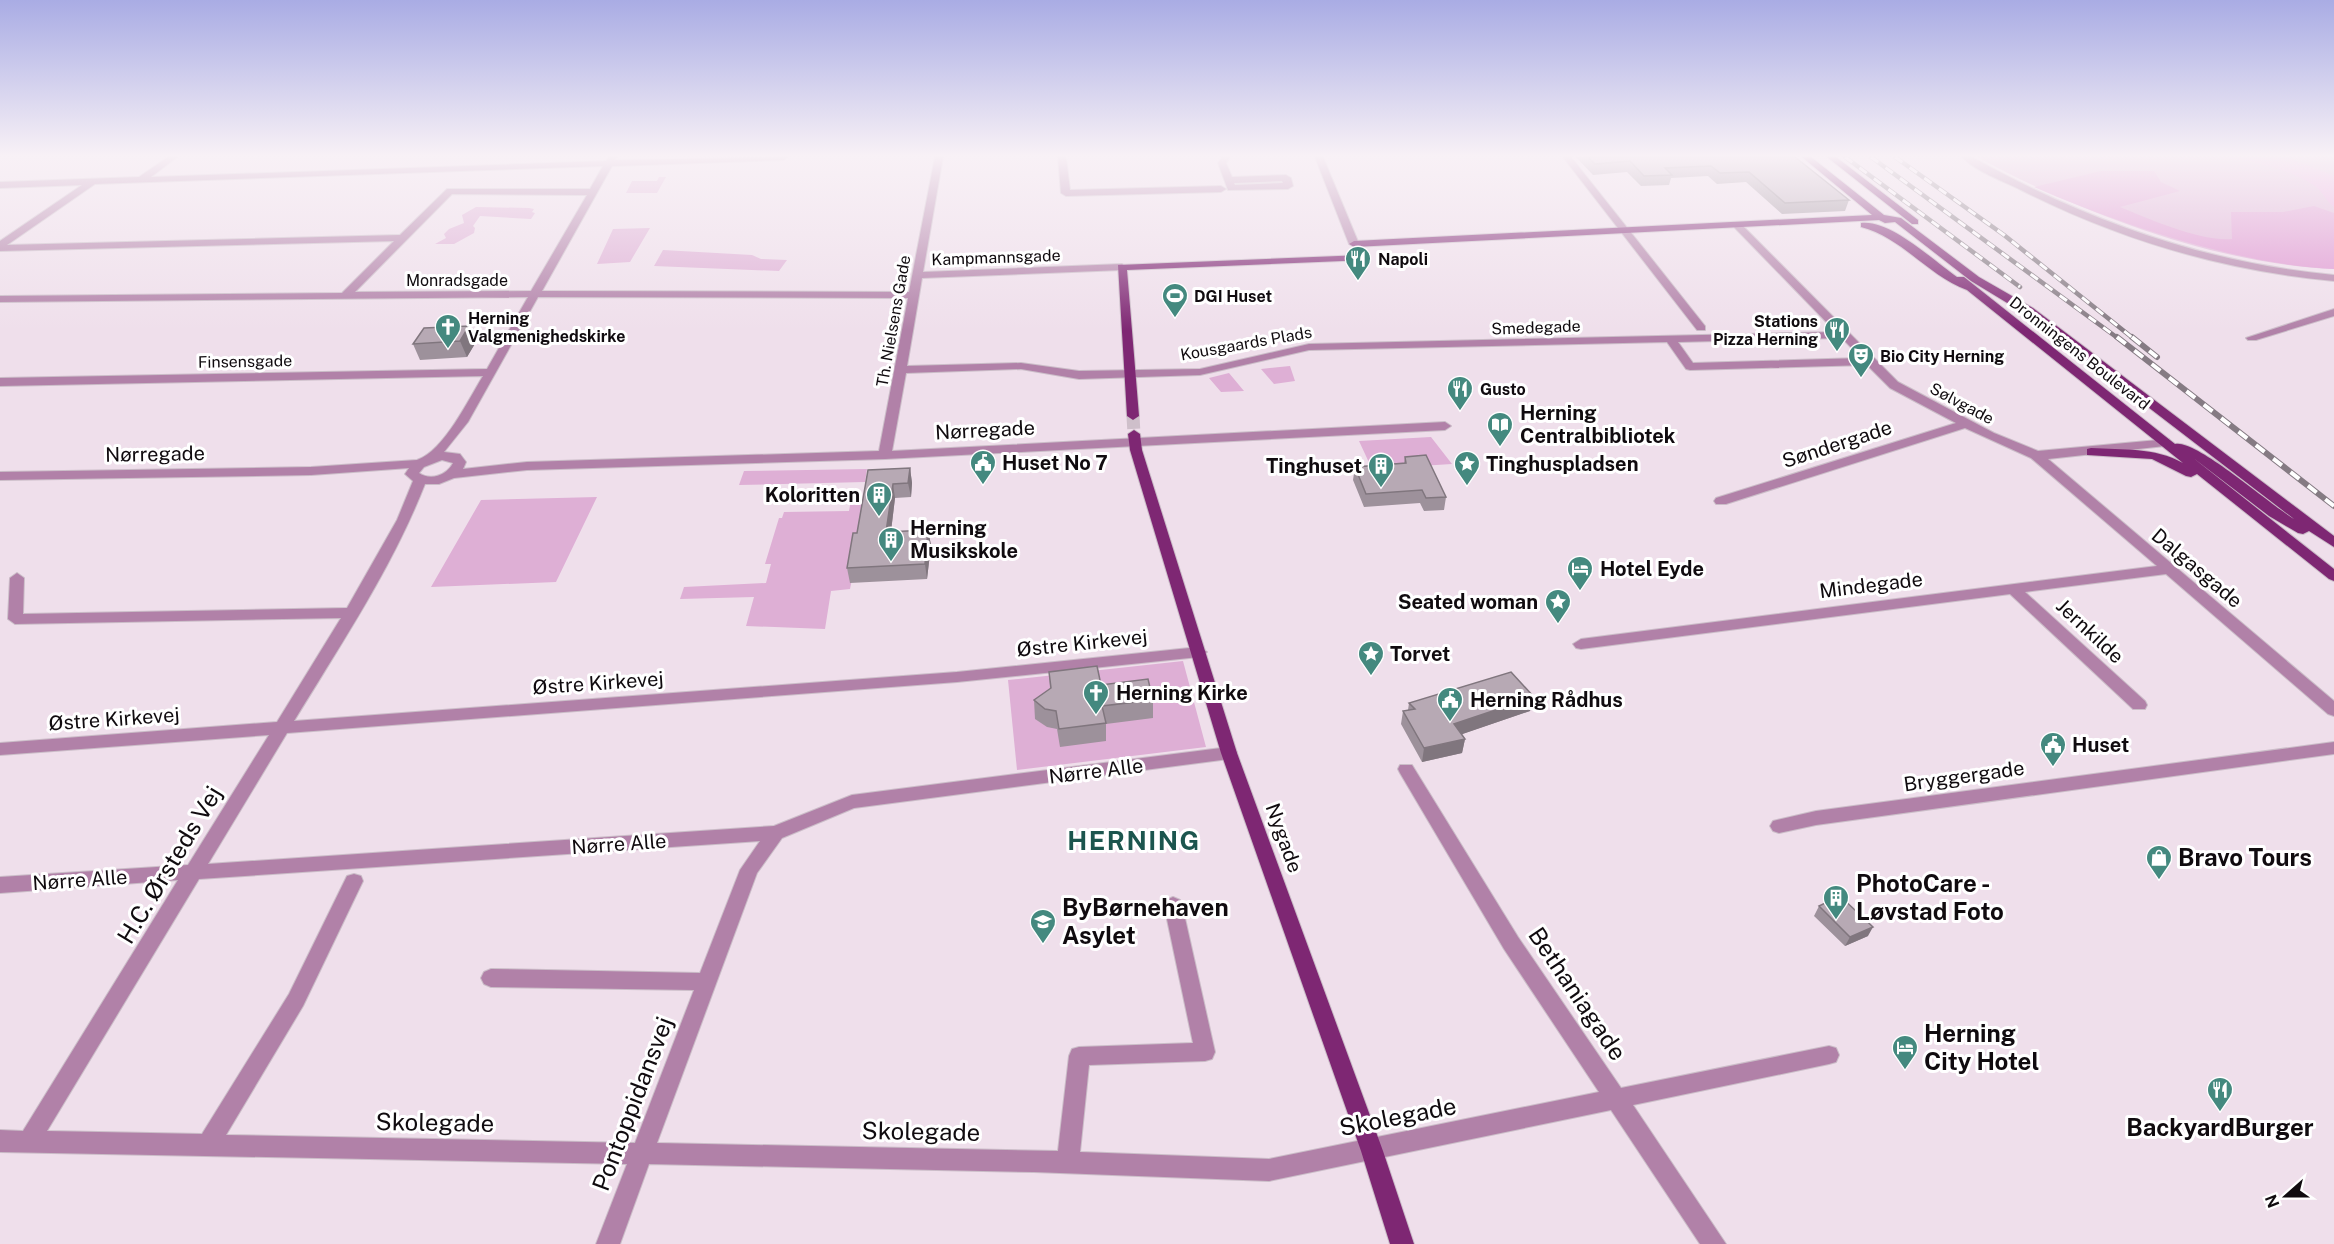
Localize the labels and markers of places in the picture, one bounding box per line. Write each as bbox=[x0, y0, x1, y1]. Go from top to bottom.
restaurant icon: Napoli bbox=[1343, 244, 1373, 282]
place label: Napoli bbox=[1378, 250, 1428, 269]
sports icon: DGI Huset bbox=[1160, 281, 1190, 319]
place label: DGI Huset bbox=[1194, 287, 1272, 306]
place label: Herning Valgmenighedskirke bbox=[468, 309, 625, 346]
church icon: Herning Valgmenighedskirke bbox=[433, 312, 463, 350]
place label: Stations Pizza Herning bbox=[1713, 312, 1818, 349]
restaurant icon: Stations Pizza Herning bbox=[1822, 315, 1852, 353]
theatre icon: Bio City Herning bbox=[1846, 341, 1876, 379]
place label: Bio City Herning bbox=[1880, 347, 2004, 366]
restaurant icon: Gusto bbox=[1445, 374, 1475, 412]
place label: Gusto bbox=[1480, 380, 1526, 399]
place label: Herning Centralbibliotek bbox=[1520, 401, 1676, 448]
library icon: Herning Centralbibliotek bbox=[1485, 410, 1515, 448]
public building icon: Huset No 7 bbox=[968, 448, 998, 486]
place icon: Tinghuspladsen bbox=[1452, 449, 1482, 487]
place label: Huset No 7 bbox=[1002, 451, 1108, 475]
building icon: Tinghuset bbox=[1366, 451, 1396, 489]
place label: Tinghuspladsen bbox=[1486, 452, 1639, 476]
place label: Tinghuset bbox=[1266, 454, 1362, 478]
building icon: Koloritten bbox=[864, 480, 894, 518]
place label: Koloritten bbox=[765, 483, 860, 507]
place label: Herning Musikskole bbox=[910, 516, 1018, 563]
building icon: Herning Musikskole bbox=[876, 525, 906, 563]
hotel icon: Hotel Eyde bbox=[1565, 554, 1595, 592]
place label: Hotel Eyde bbox=[1600, 557, 1704, 581]
place icon: Seated woman bbox=[1543, 587, 1573, 625]
place label: Seated woman bbox=[1398, 590, 1538, 614]
place icon: Torvet bbox=[1356, 639, 1386, 677]
place label: Torvet bbox=[1390, 642, 1450, 666]
church icon: Herning Kirke bbox=[1081, 678, 1111, 716]
place label: Herning Kirke bbox=[1116, 681, 1248, 705]
public building icon: Herning Rådhus bbox=[1435, 685, 1465, 723]
place label: Herning Rådhus bbox=[1470, 688, 1623, 712]
public building icon: Huset bbox=[2038, 730, 2068, 768]
place label: Huset bbox=[2072, 733, 2129, 757]
shop icon: Bravo Tours bbox=[2144, 843, 2174, 881]
place label: Bravo Tours bbox=[2178, 843, 2312, 871]
place label: PhotoCare - Løvstad Foto bbox=[1856, 869, 2004, 925]
building icon: PhotoCare - Løvstad Foto bbox=[1821, 883, 1851, 921]
place label: ByBørnehaven Asylet bbox=[1062, 893, 1229, 949]
school or university icon: ByBørnehaven Asylet bbox=[1028, 907, 1058, 945]
place label: Herning City Hotel bbox=[1924, 1019, 2039, 1075]
hotel icon: Herning City Hotel bbox=[1890, 1033, 1920, 1071]
restaurant icon: BackyardBurger bbox=[2205, 1075, 2235, 1113]
place label: BackyardBurger bbox=[2126, 1113, 2314, 1141]

